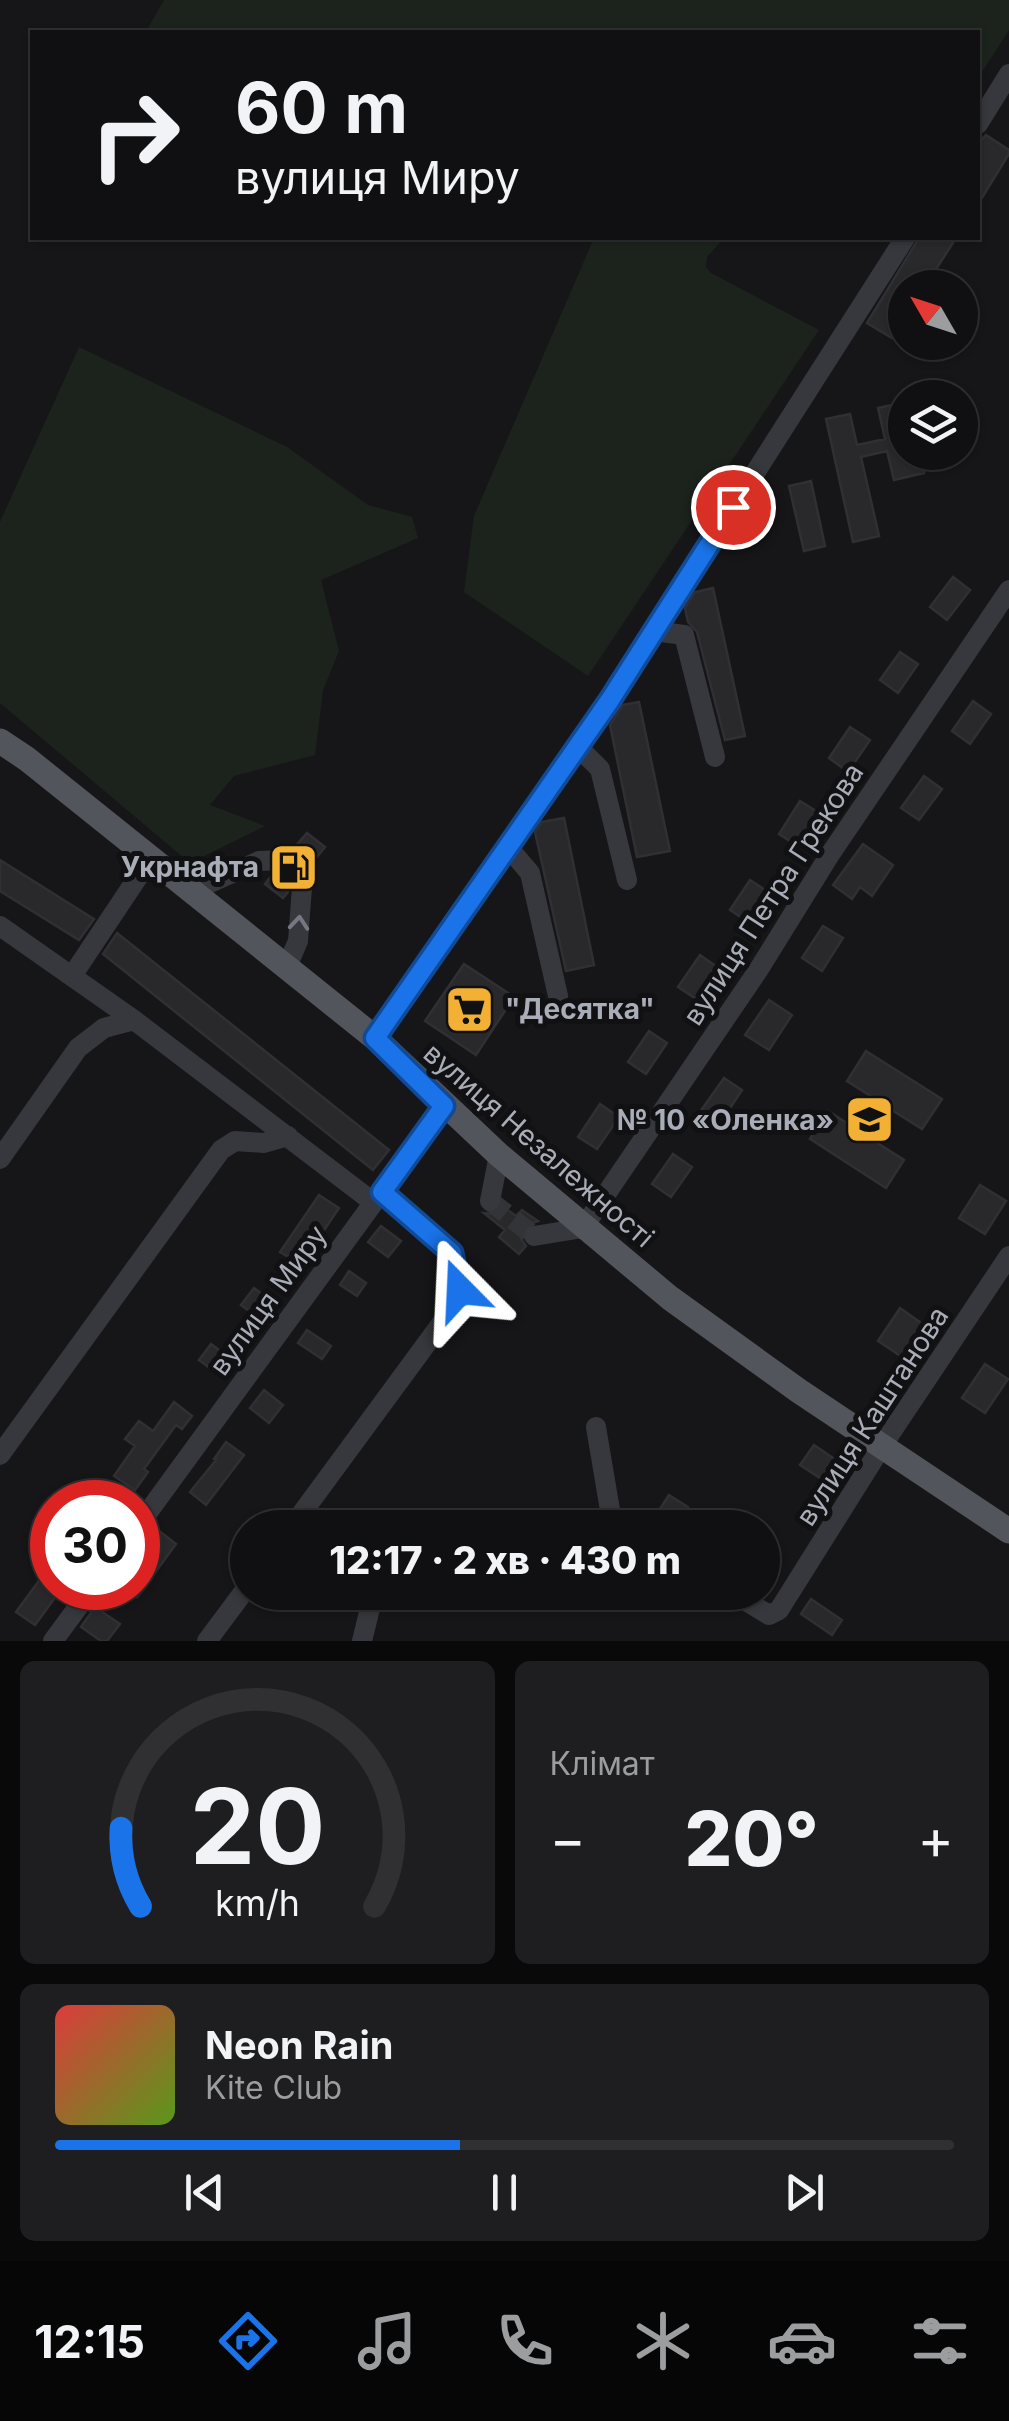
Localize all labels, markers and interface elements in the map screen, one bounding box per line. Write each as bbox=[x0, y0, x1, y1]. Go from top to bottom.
text: 60 m bbox=[235, 65, 408, 150]
icon: right bbox=[70, 70, 200, 200]
text: вулиця Миру bbox=[235, 150, 520, 205]
north arrow bbox=[888, 270, 978, 360]
map controls bbox=[888, 270, 978, 470]
button: layers bbox=[888, 380, 978, 470]
pin bbox=[691, 465, 776, 550]
icon: arrive bbox=[706, 480, 761, 535]
street label: вулиця Петра Грекова bbox=[676, 757, 870, 1031]
fuel station icon: Укрнафта bbox=[268, 841, 320, 893]
place label: Укрнафта bbox=[121, 850, 259, 884]
one-way arrow bbox=[288, 914, 310, 930]
supermarket icon: "Десятка" bbox=[444, 983, 496, 1035]
place label: "Десятка" bbox=[505, 992, 655, 1026]
street label: вулиця Незалежності bbox=[417, 1036, 661, 1254]
school or university icon: № 10 «Оленка» bbox=[843, 1094, 895, 1146]
place label: № 10 «Оленка» bbox=[617, 1103, 834, 1137]
street label: вулиця Миру bbox=[202, 1218, 334, 1382]
position arrow bbox=[408, 1238, 512, 1342]
street label: вулиця Каштанова bbox=[788, 1300, 956, 1532]
speed limit sign: 30 bbox=[30, 1480, 160, 1610]
text: 12:17 · 2 хв · 430 m bbox=[329, 1537, 681, 1583]
text: Клімат bbox=[550, 1744, 655, 1783]
text: 20 bbox=[189, 1763, 325, 1889]
text: 20° bbox=[685, 1793, 819, 1884]
text: − bbox=[550, 1806, 586, 1872]
text: + bbox=[918, 1806, 954, 1872]
text: km/h bbox=[215, 1881, 300, 1925]
text: Neon Rain bbox=[205, 2022, 393, 2068]
text: Kite Club bbox=[205, 2068, 342, 2107]
icon: previous bbox=[177, 2165, 232, 2220]
icon: pause bbox=[477, 2165, 532, 2220]
icon: next bbox=[777, 2165, 832, 2220]
icon: directions bbox=[213, 2306, 283, 2376]
icon: music bbox=[352, 2306, 422, 2376]
icon: phone bbox=[490, 2306, 560, 2376]
icon: climate bbox=[628, 2306, 698, 2376]
icon: car bbox=[767, 2306, 837, 2376]
icon: filters bbox=[905, 2306, 975, 2376]
text: 12:15 bbox=[34, 2314, 145, 2369]

